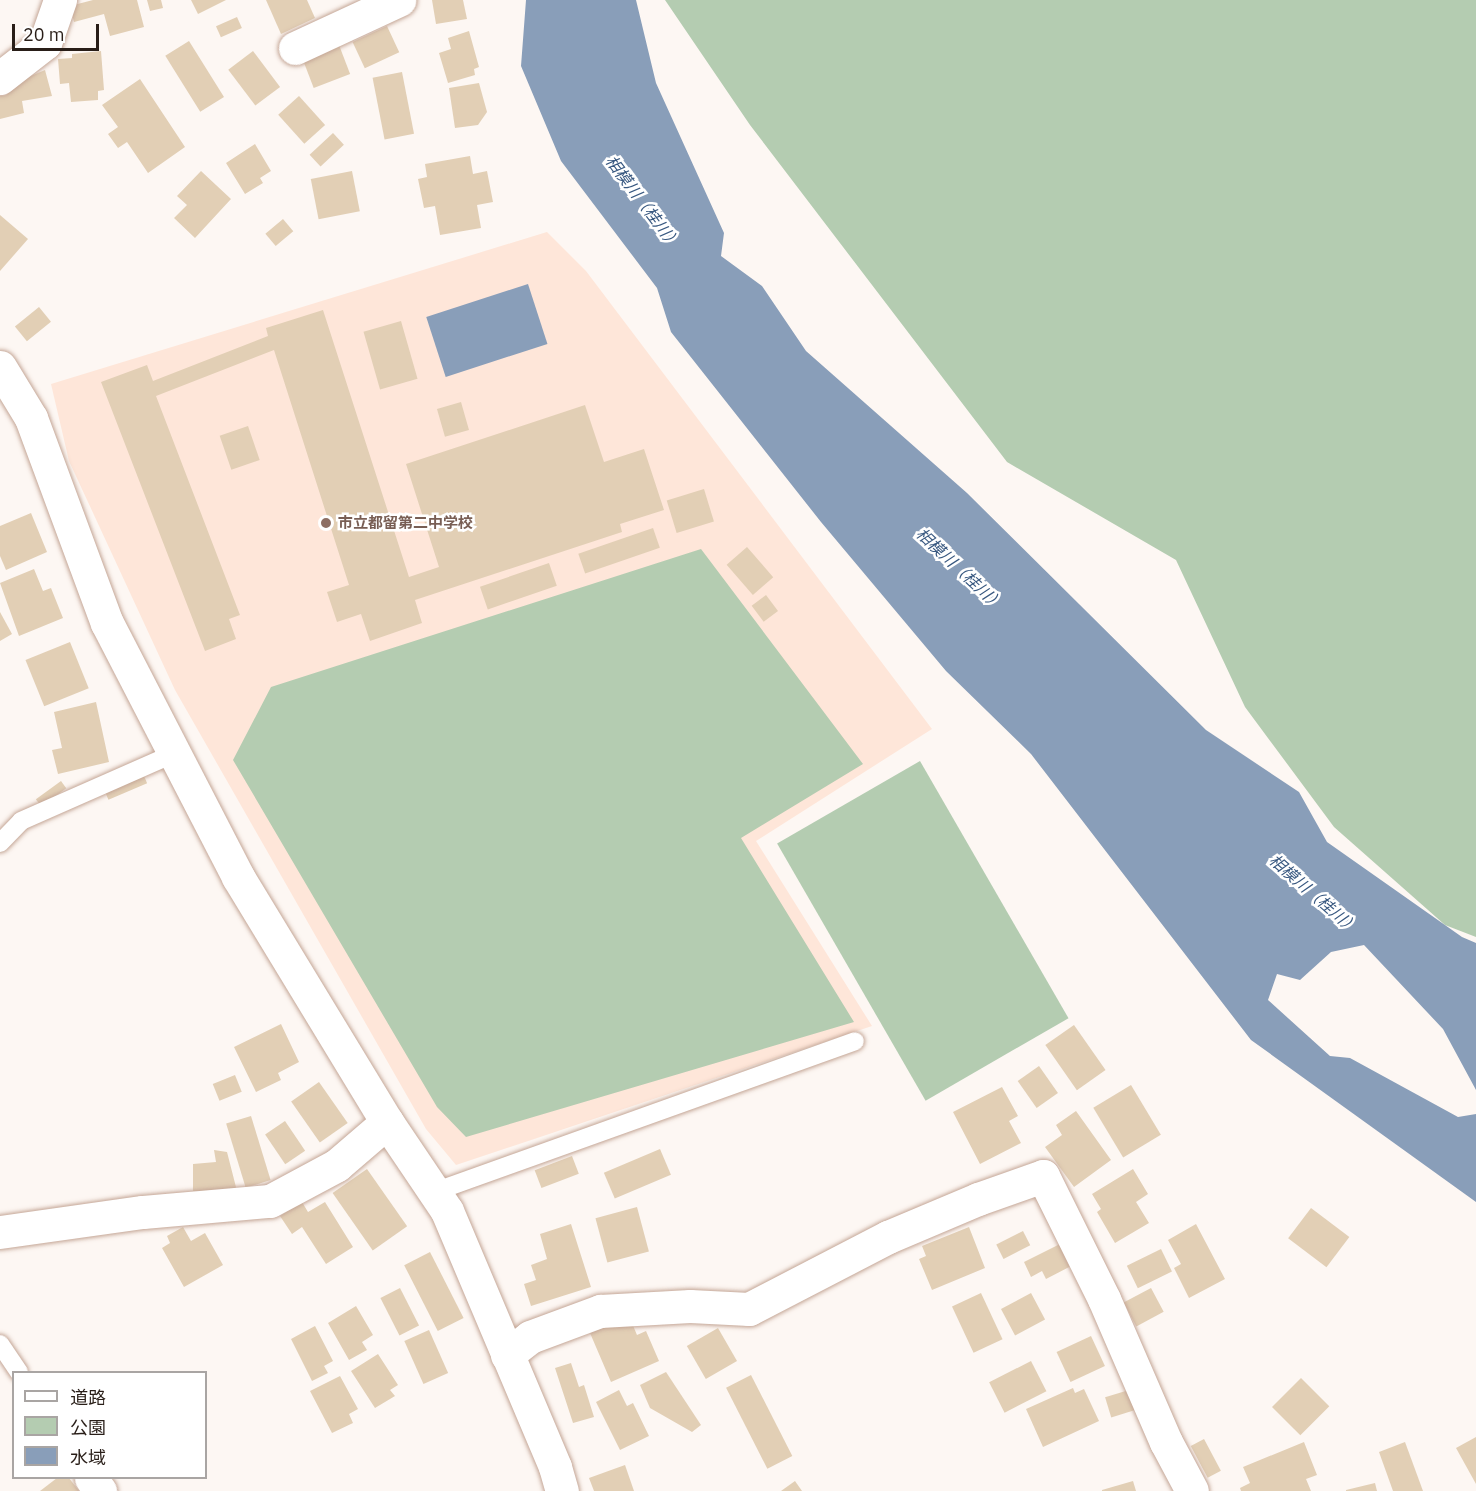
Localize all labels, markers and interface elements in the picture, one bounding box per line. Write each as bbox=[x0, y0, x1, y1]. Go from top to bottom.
scale bar bbox=[15, 12, 102, 50]
text: 20 m bbox=[23, 23, 65, 46]
water label: 相模川（桂川） bbox=[602, 151, 684, 253]
place label: 市立都留第二中学校 bbox=[338, 514, 473, 532]
marker: 市立都留第二中学校 bbox=[319, 516, 333, 530]
water label: 相模川（桂川） bbox=[912, 524, 1008, 614]
water label: 相模川（桂川） bbox=[1265, 850, 1363, 938]
legend bbox=[12, 1371, 207, 1479]
text: 道路 bbox=[70, 1386, 106, 1409]
text: 公園 bbox=[70, 1416, 106, 1439]
text: 水域 bbox=[70, 1446, 106, 1469]

